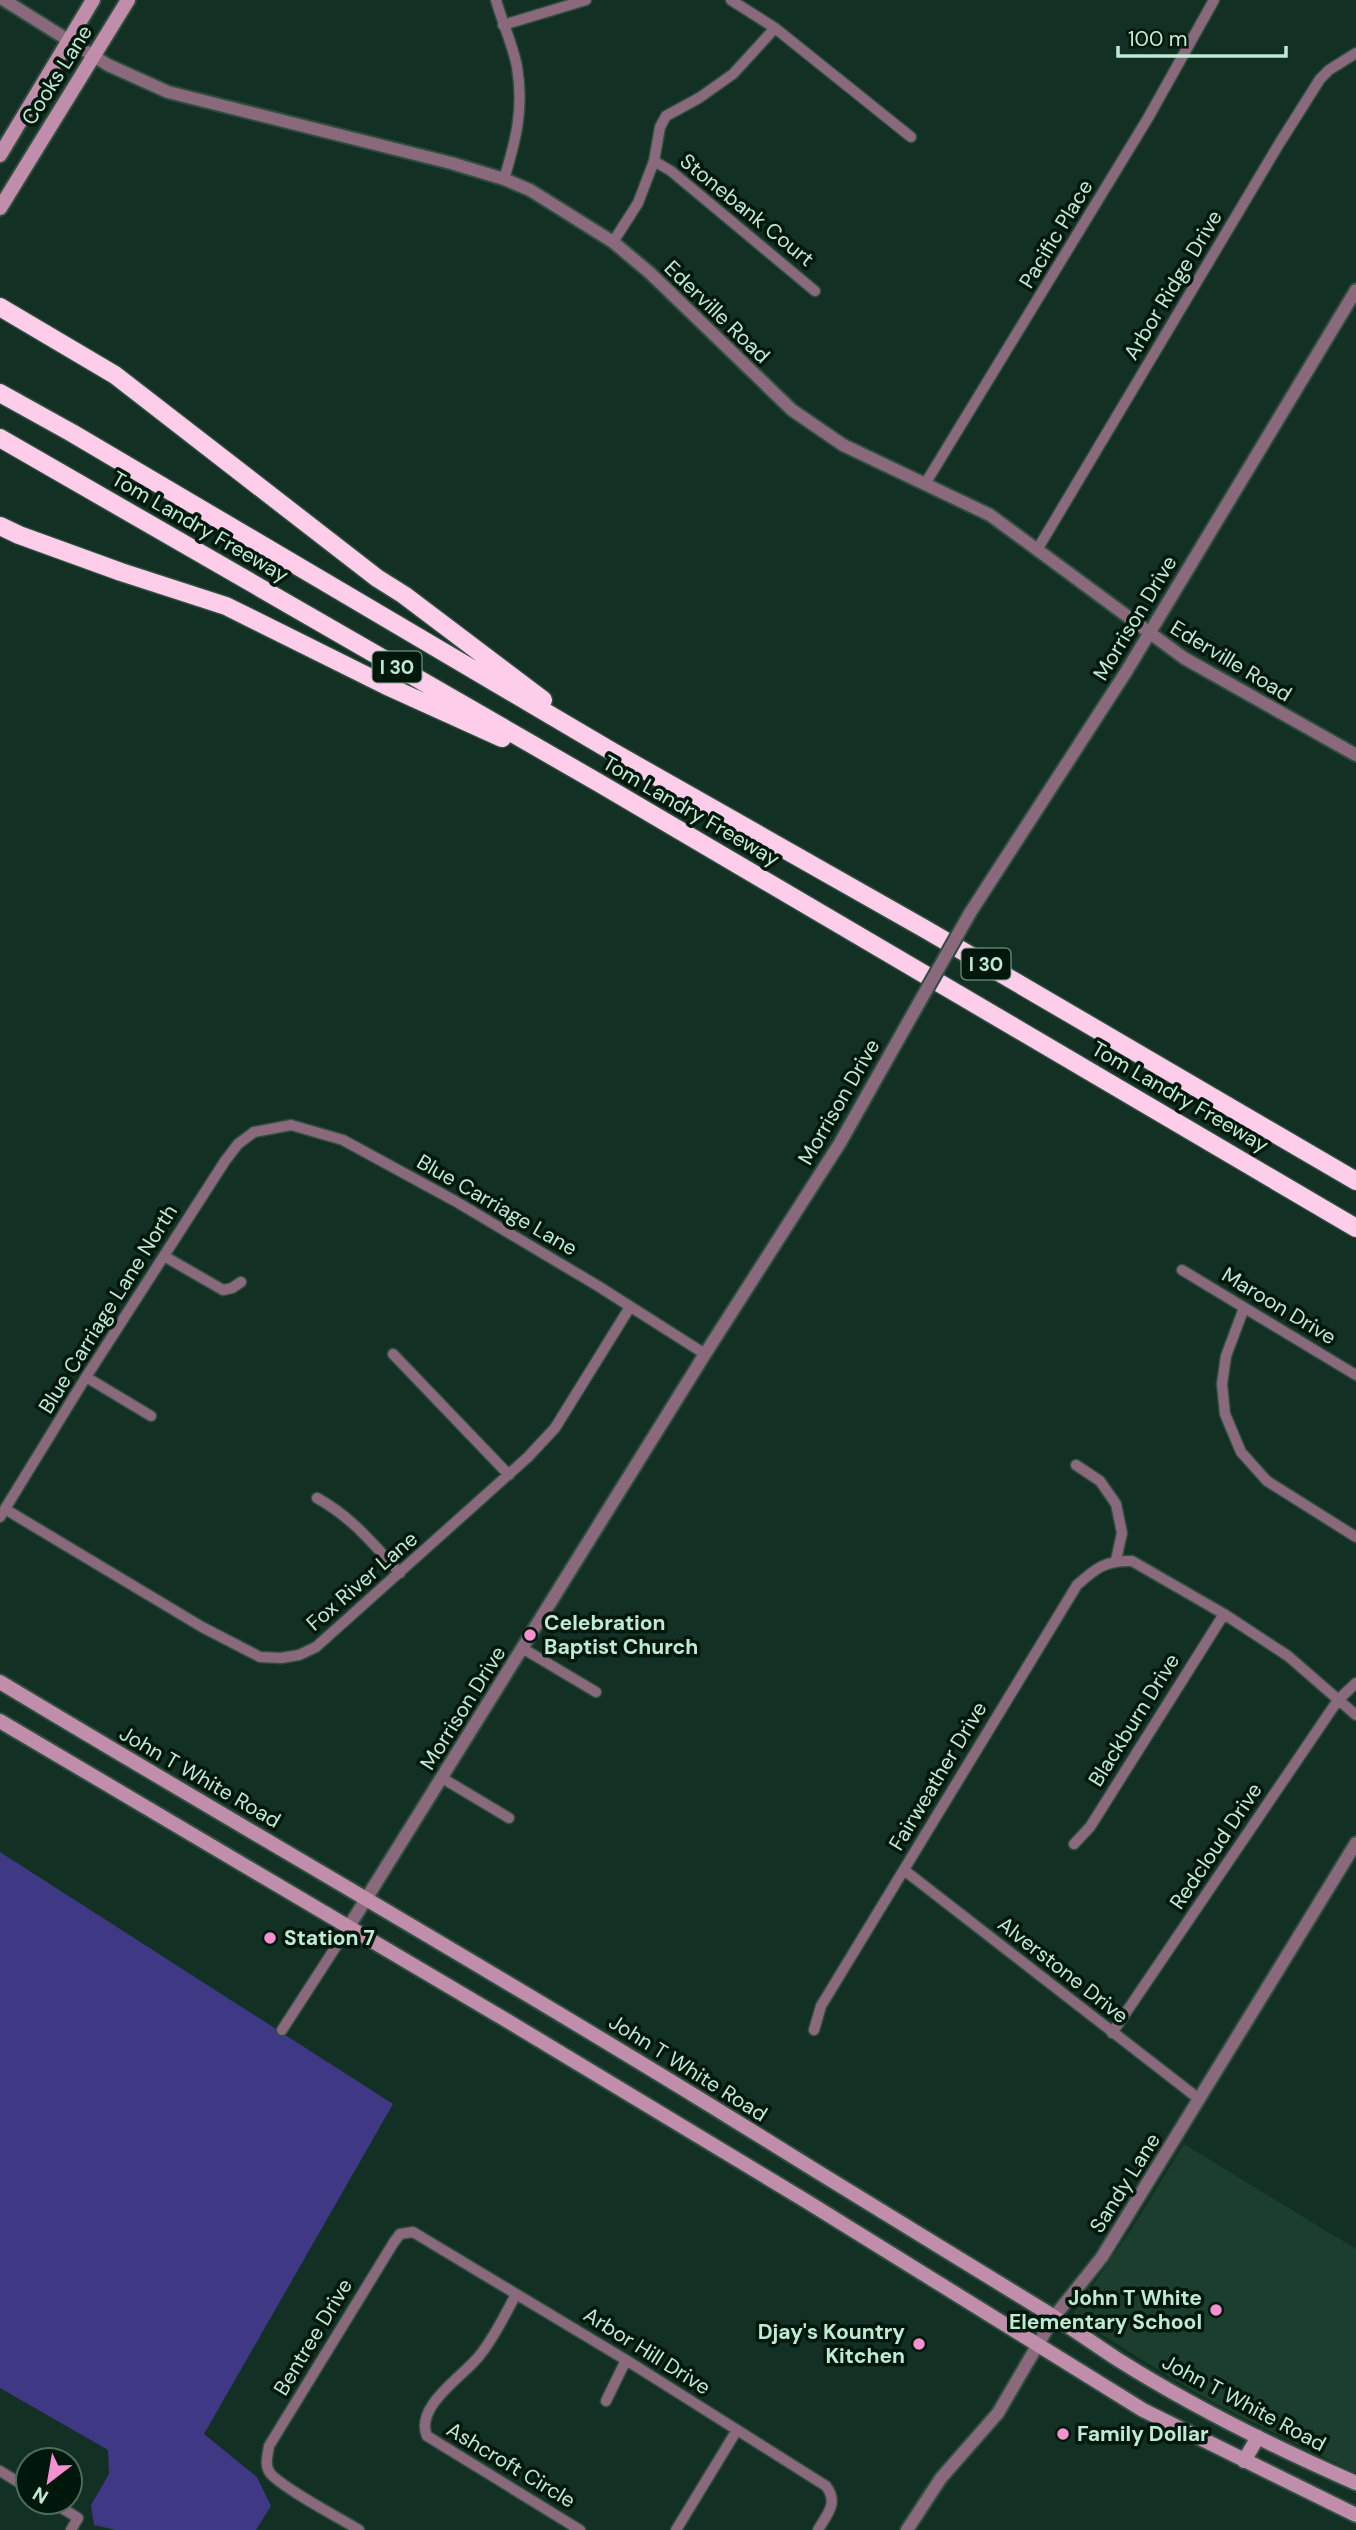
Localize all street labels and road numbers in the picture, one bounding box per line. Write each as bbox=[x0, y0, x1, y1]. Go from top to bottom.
street label: Cooks Lane bbox=[15, 20, 99, 130]
street label: Stonebank Court bbox=[674, 147, 820, 273]
street label: Pacific Place bbox=[1013, 175, 1099, 293]
street label: Arbor Ridge Drive bbox=[1117, 205, 1229, 365]
street label: Ederville Road bbox=[658, 254, 776, 370]
street label: Tom Landry Freeway bbox=[106, 465, 294, 589]
street label: Morrison Drive bbox=[1087, 550, 1183, 686]
street label: Ederville Road bbox=[1165, 614, 1297, 708]
road number: I 30 bbox=[372, 652, 422, 682]
street label: Tom Landry Freeway bbox=[597, 749, 785, 873]
road number: I 30 bbox=[962, 948, 1010, 980]
street label: Morrison Drive bbox=[792, 1034, 886, 1170]
street label: Tom Landry Freeway bbox=[1086, 1035, 1274, 1159]
street label: Blue Carriage Lane bbox=[412, 1148, 582, 1262]
street label: Blue Carriage Lane North bbox=[32, 1199, 184, 1419]
street label: Maroon Drive bbox=[1217, 1261, 1341, 1351]
street label: Fox River Lane bbox=[301, 1525, 424, 1637]
street label: Morrison Drive bbox=[414, 1641, 512, 1775]
street label: Blackburn Drive bbox=[1082, 1648, 1186, 1792]
street label: Fairweather Drive bbox=[883, 1696, 993, 1856]
street label: John T White Road bbox=[114, 1719, 286, 1835]
street label: Redcloud Drive bbox=[1163, 1777, 1269, 1915]
street label: Alverstone Drive bbox=[992, 1910, 1134, 2030]
street label: John T White Road bbox=[603, 2008, 773, 2128]
street label: Sandy Lane bbox=[1083, 2128, 1167, 2238]
street label: Bentree Drive bbox=[267, 2273, 359, 2401]
street label: Arbor Hill Drive bbox=[578, 2301, 716, 2401]
street label: John T White Road bbox=[1157, 2348, 1331, 2458]
street label: Ashcroft Circle bbox=[441, 2416, 581, 2514]

